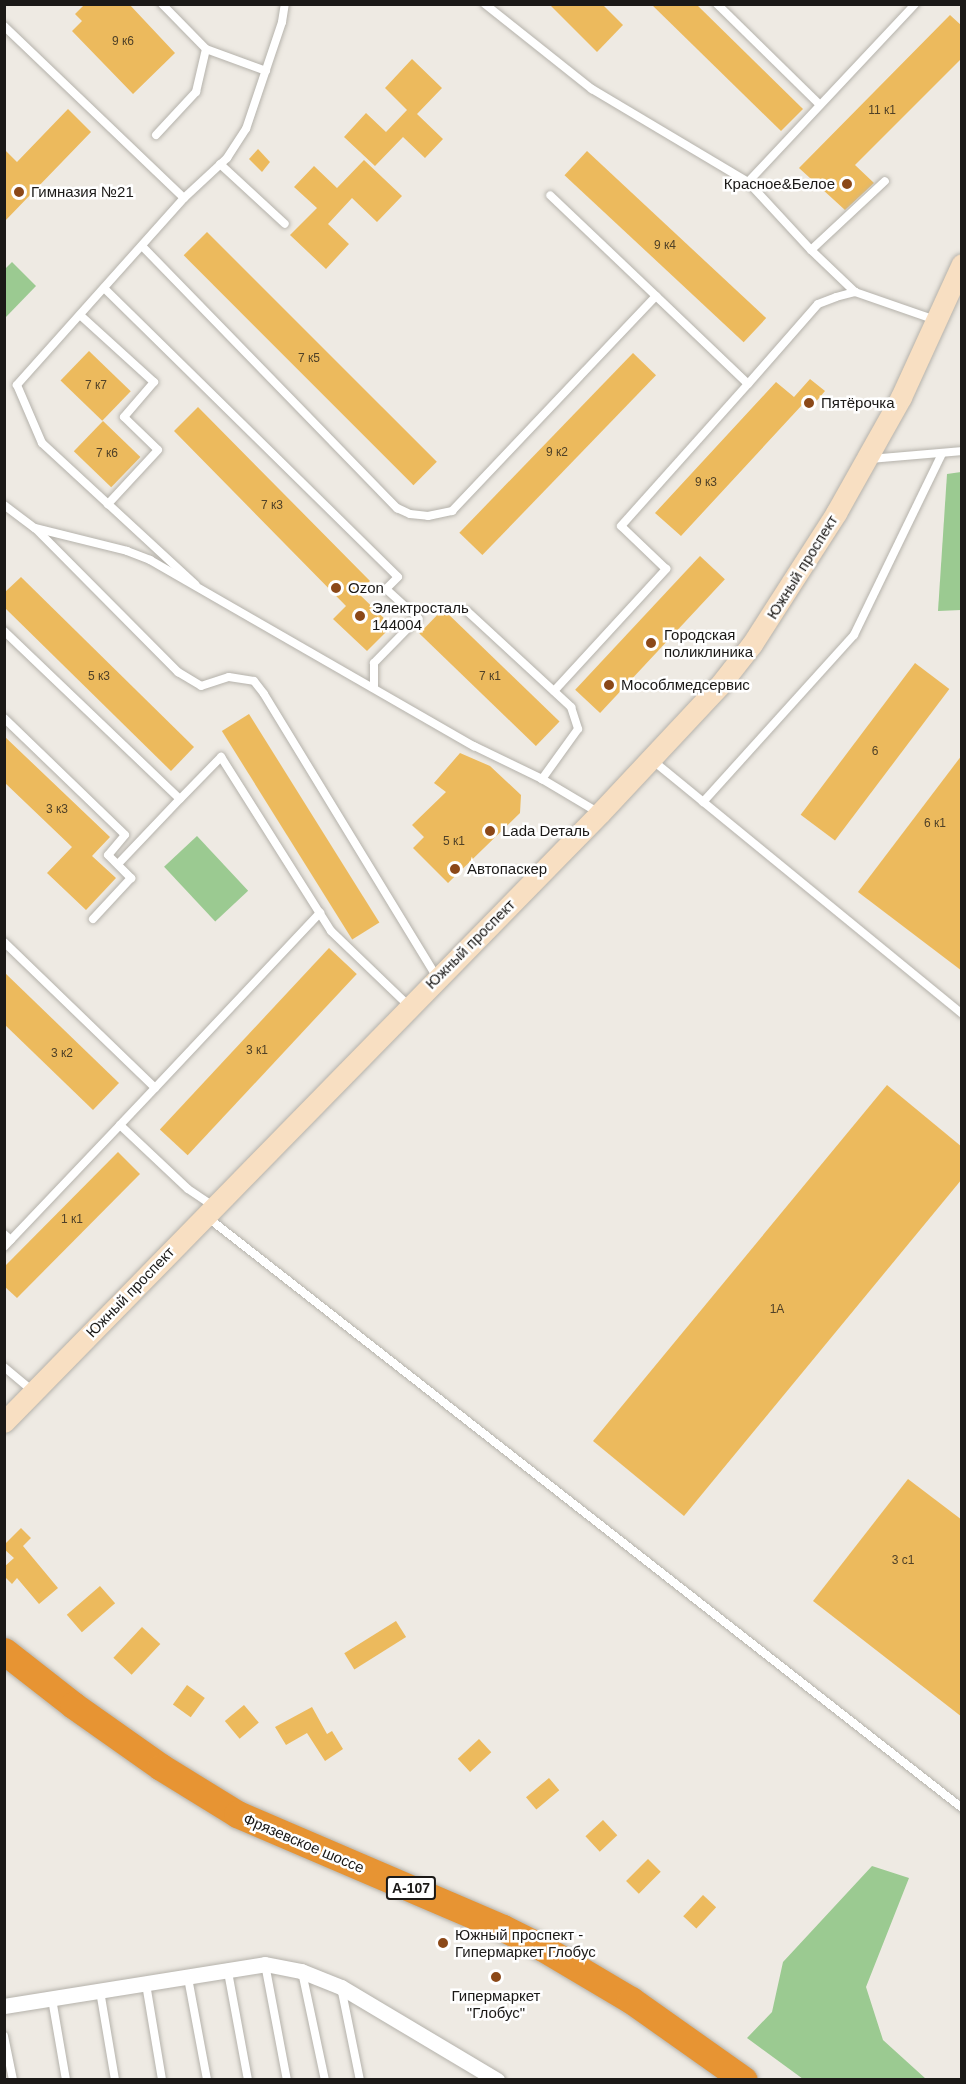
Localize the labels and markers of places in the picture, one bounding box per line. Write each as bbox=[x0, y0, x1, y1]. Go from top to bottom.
place label: Красное&Белое bbox=[724, 175, 835, 193]
marker: Красное&Белое bbox=[840, 177, 854, 191]
place label: Гимназия №21 bbox=[31, 183, 134, 201]
marker: Гимназия №21 bbox=[12, 185, 26, 199]
place label: Пятёрочка bbox=[821, 394, 895, 412]
marker: Пятёрочка bbox=[802, 396, 816, 410]
place label: Ozon bbox=[348, 579, 384, 597]
marker: Ozon bbox=[329, 581, 343, 595]
place label: Электросталь 144004 bbox=[372, 598, 469, 633]
marker: Электросталь 144004 bbox=[353, 609, 367, 623]
place label: Городская поликлиника bbox=[664, 625, 753, 660]
marker: Городская поликлиника bbox=[642, 634, 660, 652]
place label: Мособлмедсервис bbox=[621, 676, 750, 694]
marker: Мособлмедсервис bbox=[602, 678, 616, 692]
place label: Lada Dеталь bbox=[502, 822, 590, 840]
marker: Lada Dеталь bbox=[483, 824, 497, 838]
place label: Автопаскер bbox=[467, 860, 547, 878]
marker: Автопаскер bbox=[448, 862, 462, 876]
place label: Южный проспект - Гипермаркет Глобус bbox=[455, 1925, 596, 1960]
marker: Южный проспект - Гипермаркет Глобус bbox=[436, 1936, 450, 1950]
marker: Гипермаркет "Глобус" bbox=[489, 1970, 503, 1984]
place label: Гипермаркет "Глобус" bbox=[452, 1986, 540, 2021]

